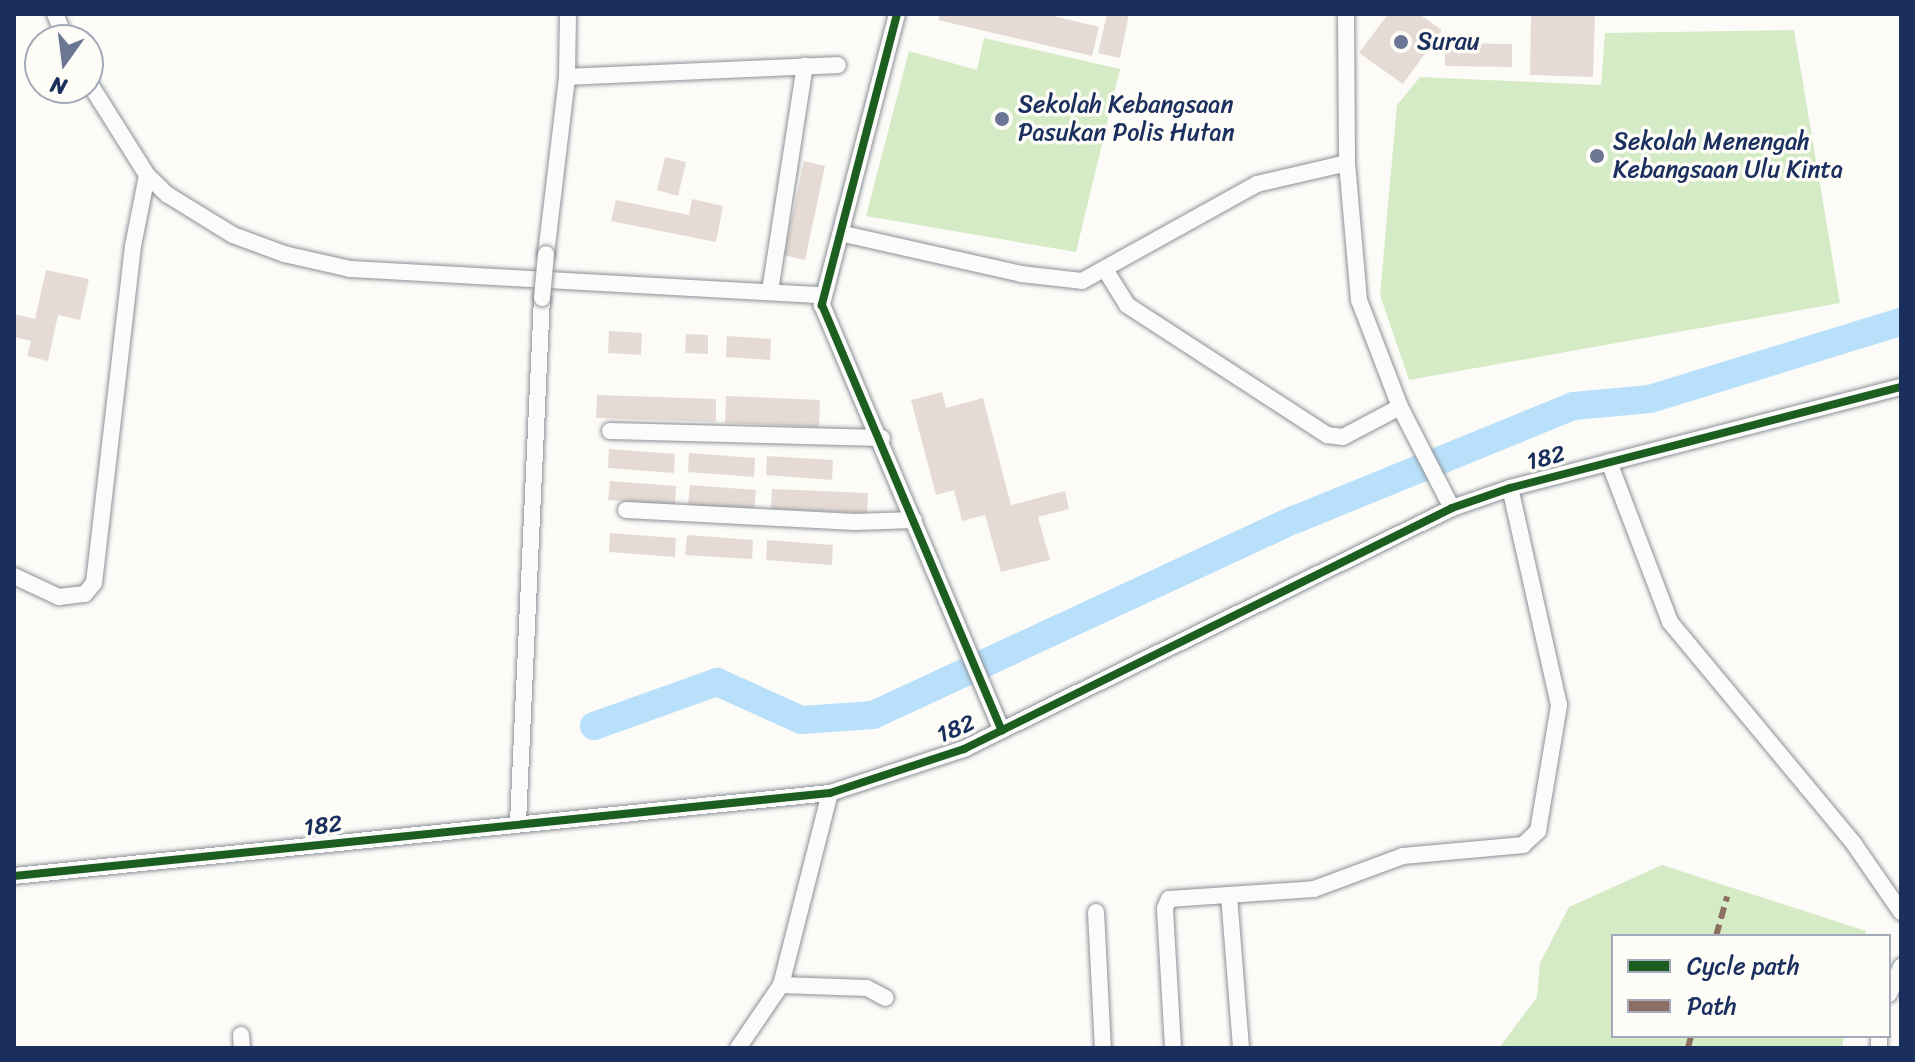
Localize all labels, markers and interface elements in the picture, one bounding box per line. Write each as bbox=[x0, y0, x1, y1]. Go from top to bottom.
north arrow bbox=[24, 24, 104, 104]
place label: Surau bbox=[1417, 28, 1480, 56]
marker: Surau bbox=[1392, 33, 1410, 51]
text: N bbox=[46, 65, 71, 107]
place label: Sekolah Kebangsaan Pasukan Polis Hutan bbox=[1018, 91, 1235, 147]
marker: Sekolah Kebangsaan Pasukan Polis Hutan bbox=[993, 110, 1011, 128]
place label: Sekolah Menengah Kebangsaan Ulu Kinta bbox=[1613, 128, 1843, 184]
marker: Sekolah Menengah Kebangsaan Ulu Kinta bbox=[1588, 147, 1606, 165]
street label: 182 bbox=[1524, 439, 1568, 477]
street label: 182 bbox=[933, 708, 979, 750]
street label: 182 bbox=[302, 809, 344, 843]
legend bbox=[1611, 934, 1891, 1038]
text: Cycle path bbox=[1687, 945, 1800, 987]
text: Path bbox=[1687, 985, 1737, 1027]

